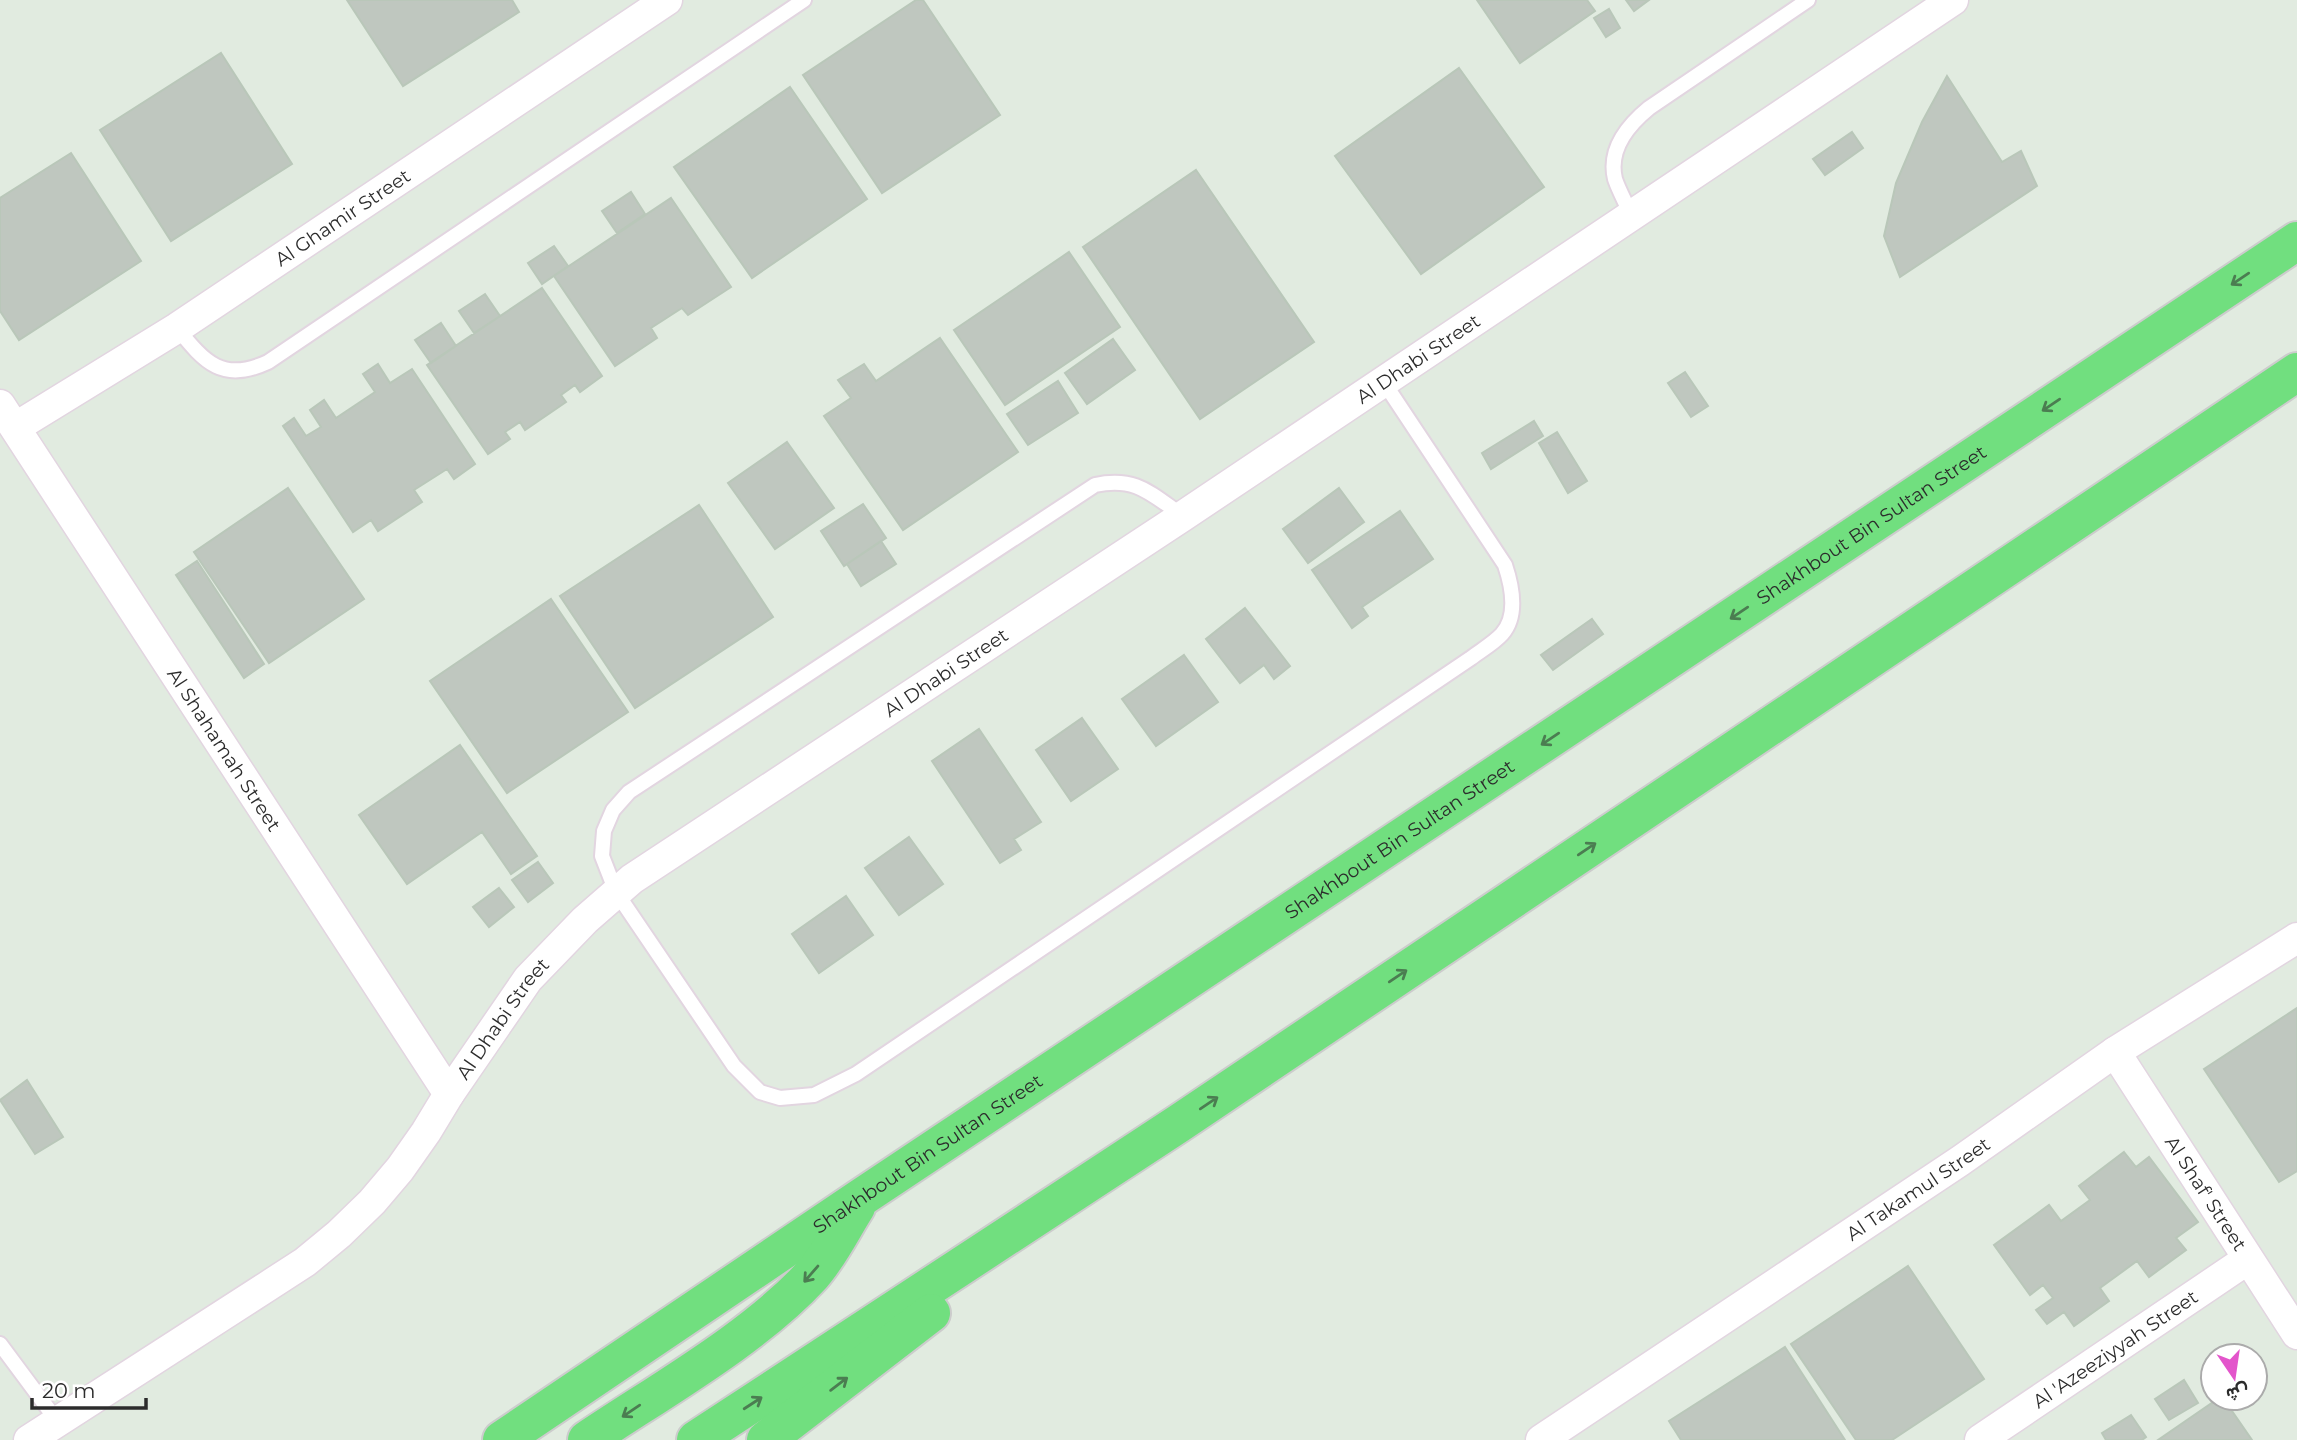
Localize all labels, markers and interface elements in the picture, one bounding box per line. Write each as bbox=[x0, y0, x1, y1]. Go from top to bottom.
street label: Al Ghamir Street bbox=[270, 164, 415, 271]
one-way arrow bbox=[2231, 272, 2250, 286]
street label: Al Dhabi Street bbox=[1352, 309, 1484, 408]
one-way arrow bbox=[2042, 398, 2061, 412]
street label: Shakhbout Bin Sultan Street bbox=[1752, 440, 1991, 609]
one-way arrow bbox=[1730, 606, 1749, 620]
street label: Al Dhabi Street bbox=[879, 623, 1012, 722]
street label: Al Shahamah Street bbox=[163, 663, 286, 836]
one-way arrow bbox=[1541, 732, 1560, 746]
street label: Shakhbout Bin Sultan Street bbox=[1280, 754, 1519, 924]
one-way arrow bbox=[1577, 842, 1596, 856]
street label: Al Dhabi Street bbox=[451, 953, 554, 1083]
one-way arrow bbox=[1388, 969, 1407, 983]
street label: Shakhbout Bin Sultan Street bbox=[808, 1069, 1047, 1238]
one-way arrow bbox=[1199, 1096, 1218, 1110]
street label: Al Shaf' Street bbox=[2161, 1131, 2252, 1255]
street label: Al Takamul Street bbox=[1842, 1132, 1994, 1245]
one-way arrow bbox=[803, 1265, 819, 1283]
street label: Al 'Azeeziyyah Street bbox=[2028, 1285, 2202, 1413]
north arrow bbox=[2199, 1342, 2269, 1412]
scale bar bbox=[32, 1366, 145, 1410]
one-way arrow bbox=[830, 1376, 848, 1391]
text: 20 m bbox=[42, 1378, 96, 1403]
text: ش bbox=[2224, 1379, 2251, 1407]
one-way arrow bbox=[743, 1395, 762, 1410]
one-way arrow bbox=[621, 1404, 641, 1418]

